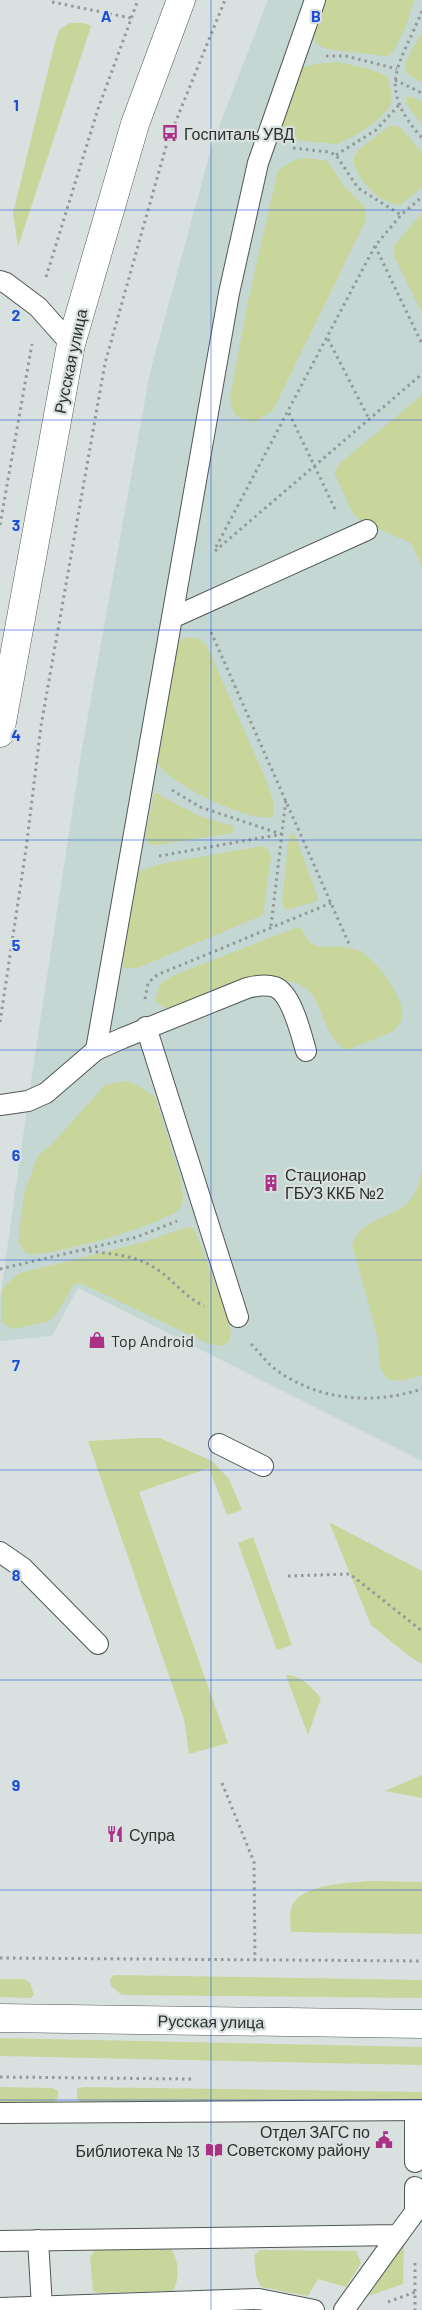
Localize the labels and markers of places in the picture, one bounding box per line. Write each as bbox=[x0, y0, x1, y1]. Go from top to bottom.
bus stop icon: Госпиталь УВД bbox=[160, 123, 180, 143]
place label: Госпиталь УВД bbox=[184, 124, 294, 143]
place label: Стационар ГБУЗ ККБ №2 bbox=[285, 1165, 385, 1202]
building icon: Стационар ГБУЗ ККБ №2 bbox=[261, 1173, 281, 1193]
shop icon: Top Android bbox=[87, 1330, 107, 1350]
place label: Top Android bbox=[111, 1331, 194, 1350]
restaurant icon: Супра bbox=[105, 1824, 125, 1844]
place label: Супра bbox=[129, 1825, 175, 1844]
place label: Отдел ЗАГС по Советскому району bbox=[227, 2122, 370, 2159]
public building icon: Отдел ЗАГС по Советскому району bbox=[374, 2130, 394, 2150]
library icon: Библиотека № 13 bbox=[204, 2140, 224, 2160]
place label: Библиотека № 13 bbox=[76, 2141, 200, 2160]

